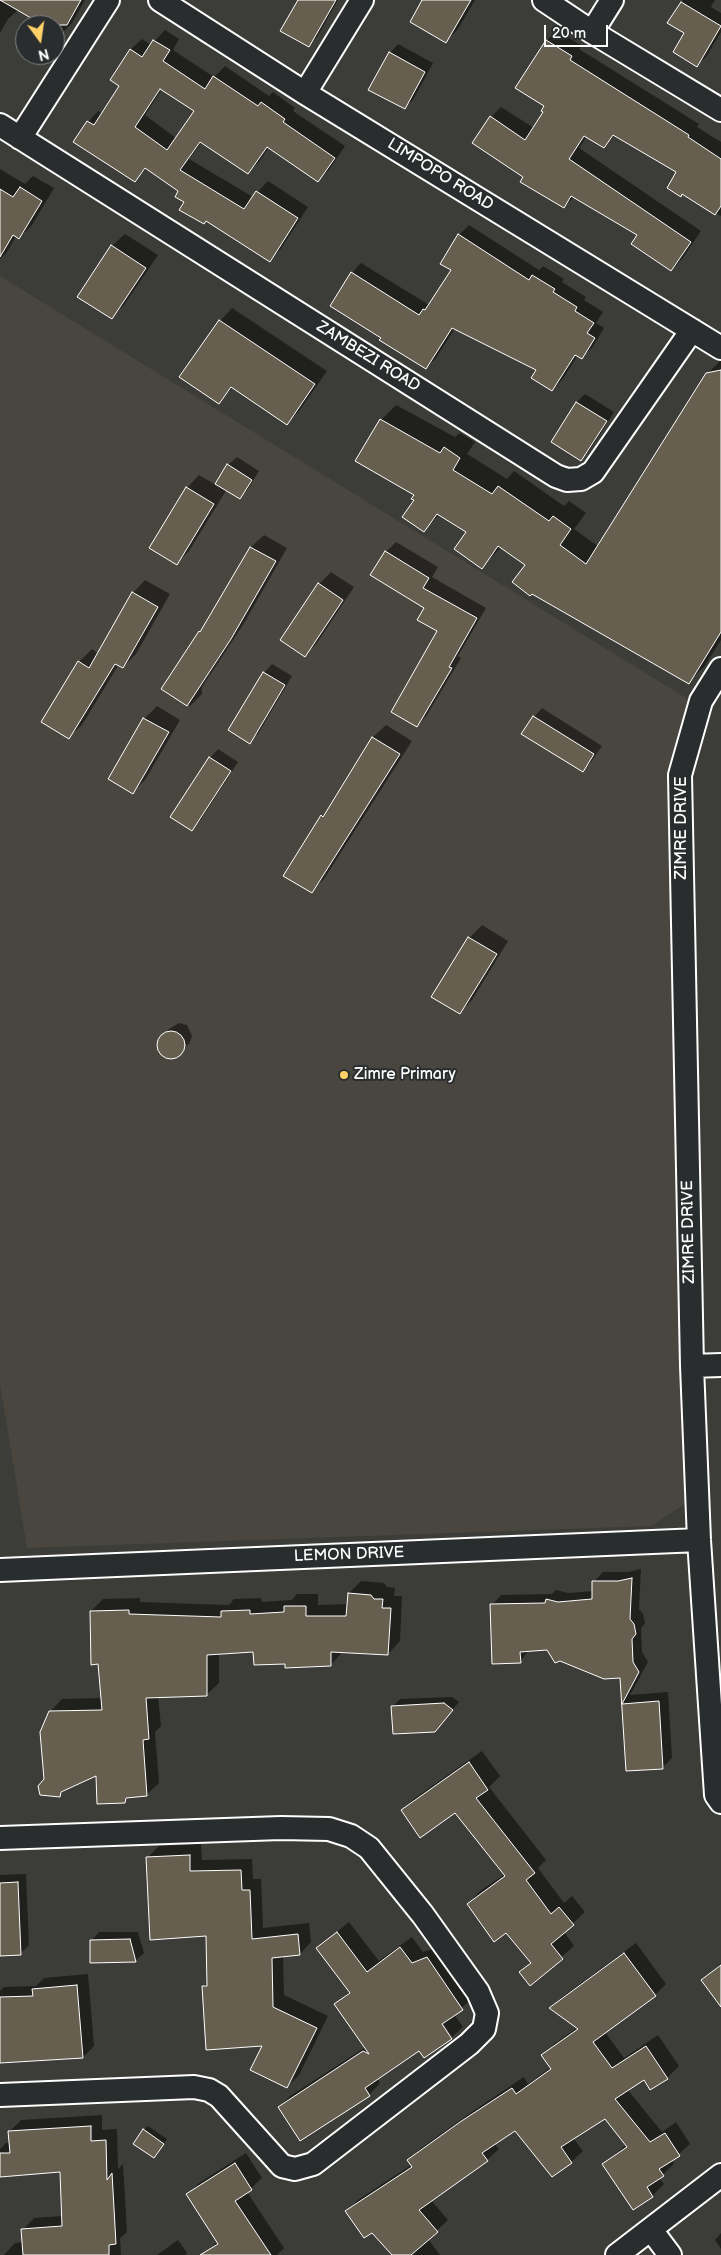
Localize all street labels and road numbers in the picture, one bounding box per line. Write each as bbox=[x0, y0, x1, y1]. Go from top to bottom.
street label: LIMPOPO ROAD bbox=[383, 135, 497, 215]
street label: ZAMBEZI ROAD bbox=[313, 317, 423, 397]
street label: ZIMRE DRIVE bbox=[672, 776, 692, 880]
street label: ZIMRE DRIVE bbox=[679, 1180, 699, 1284]
street label: LEMON DRIVE bbox=[293, 1543, 405, 1567]

